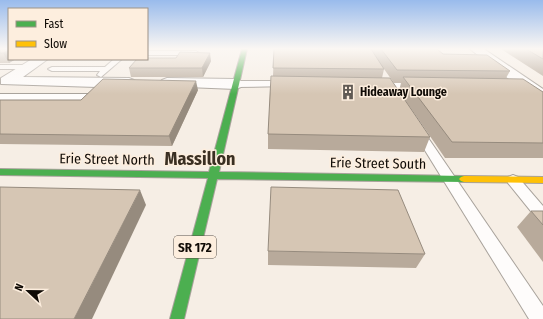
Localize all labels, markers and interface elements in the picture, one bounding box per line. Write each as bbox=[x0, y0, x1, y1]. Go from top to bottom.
legend bbox=[8, 8, 148, 60]
text: Fast bbox=[44, 17, 63, 31]
text: Slow bbox=[44, 37, 67, 51]
building icon: Hideaway Lounge bbox=[339, 83, 357, 101]
place label: Hideaway Lounge bbox=[360, 85, 447, 99]
district label: Massillon bbox=[165, 148, 235, 170]
street label: Erie Street North bbox=[59, 150, 155, 169]
street label: Erie Street South bbox=[330, 154, 426, 173]
road number: SR 172 bbox=[174, 236, 216, 258]
north arrow bbox=[8, 271, 48, 311]
text: N bbox=[12, 282, 26, 293]

